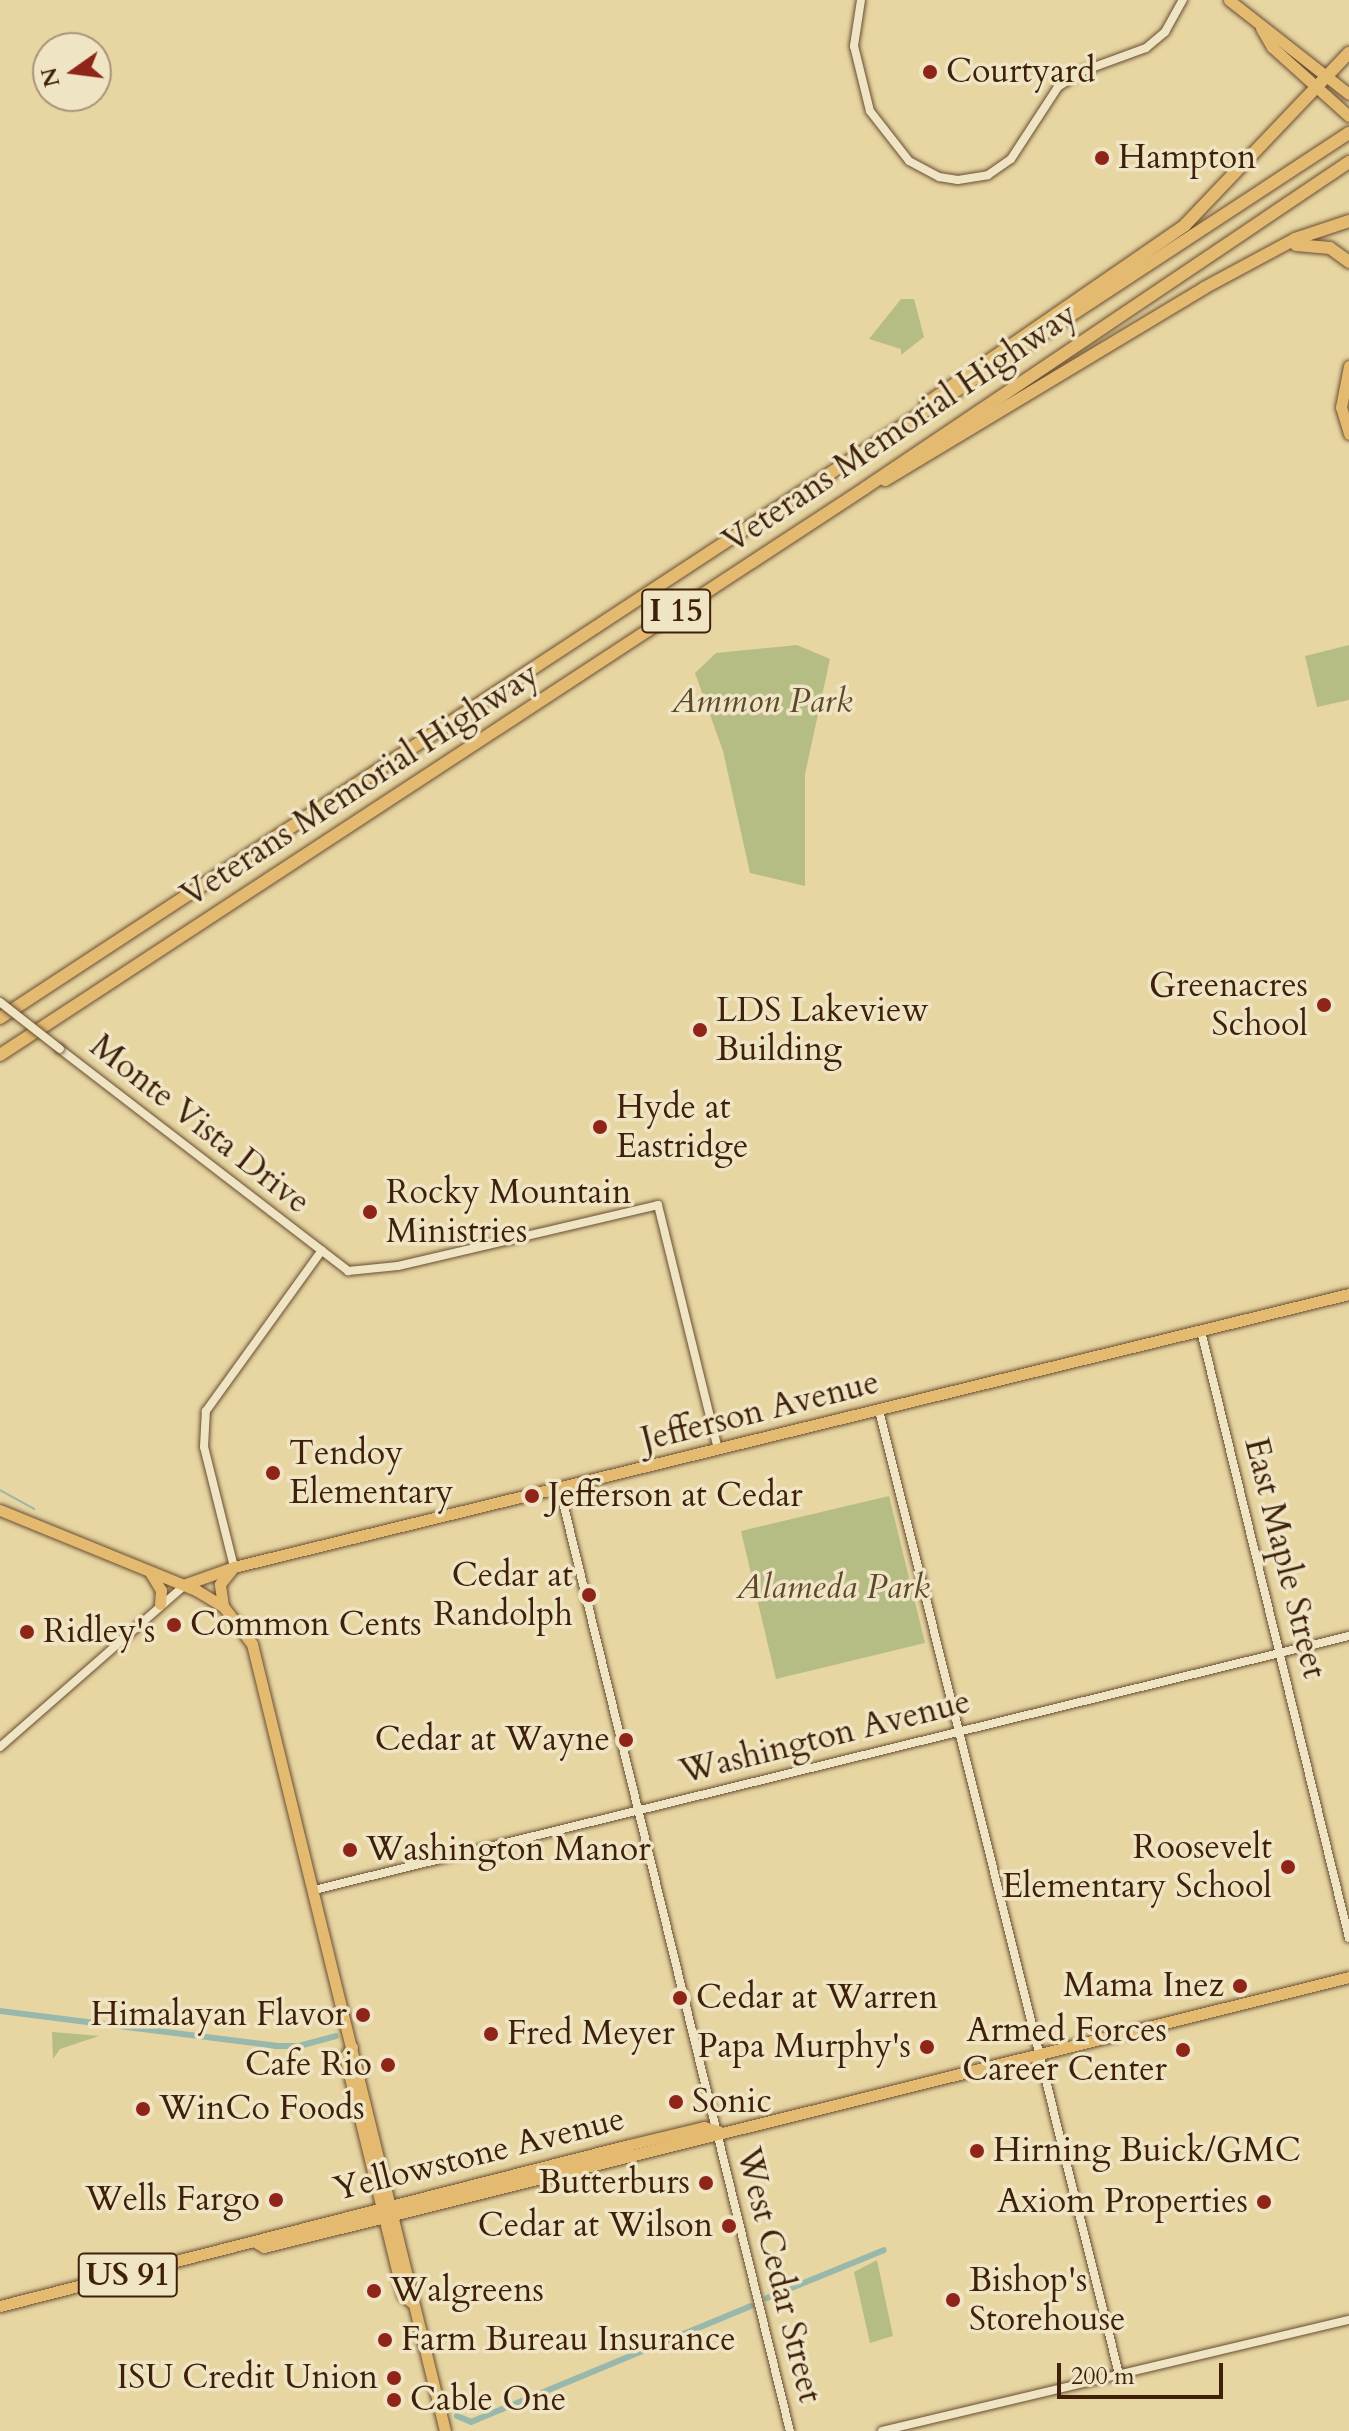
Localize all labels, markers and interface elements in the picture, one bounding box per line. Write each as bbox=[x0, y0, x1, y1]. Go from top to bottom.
north arrow bbox=[32, 32, 112, 112]
place label: Courtyard bbox=[946, 52, 1095, 92]
marker: Courtyard bbox=[921, 63, 939, 81]
text: N bbox=[34, 64, 68, 90]
place label: Hampton bbox=[1118, 138, 1256, 178]
marker: Hampton bbox=[1093, 149, 1111, 167]
street label: Veterans Memorial Highway bbox=[715, 294, 1085, 562]
road number: I 15 bbox=[640, 583, 712, 639]
street label: Veterans Memorial Highway bbox=[174, 654, 546, 916]
park label: Ammon Park bbox=[671, 682, 853, 722]
place label: Greenacres School bbox=[1149, 965, 1308, 1044]
place label: LDS Lakeview Building bbox=[716, 990, 929, 1070]
marker: Greenacres School bbox=[1315, 996, 1333, 1014]
marker: LDS Lakeview Building bbox=[691, 1021, 709, 1039]
street label: Monte Vista Drive bbox=[82, 1026, 318, 1222]
place label: Hyde at Eastridge bbox=[616, 1087, 748, 1166]
marker: Hyde at Eastridge bbox=[591, 1118, 609, 1136]
place label: Rocky Mountain Ministries bbox=[386, 1172, 631, 1252]
marker: Rocky Mountain Ministries bbox=[361, 1203, 379, 1221]
street label: Jefferson Avenue bbox=[637, 1362, 883, 1460]
place label: Tendoy Elementary bbox=[289, 1433, 453, 1512]
street label: East Maple Street bbox=[1235, 1433, 1335, 1683]
marker: Tendoy Elementary bbox=[264, 1464, 282, 1482]
place label: Jefferson at Cedar bbox=[548, 1476, 803, 1516]
marker: Jefferson at Cedar bbox=[523, 1487, 541, 1505]
place label: Cedar at Randolph bbox=[434, 1555, 573, 1634]
park label: Alameda Park bbox=[736, 1568, 930, 1608]
marker: Cedar at Randolph bbox=[580, 1586, 598, 1604]
place label: Common Cents bbox=[190, 1605, 422, 1645]
place label: Ridley's bbox=[43, 1612, 155, 1652]
marker: Common Cents bbox=[165, 1616, 183, 1634]
marker: Ridley's bbox=[18, 1623, 36, 1641]
street label: Washington Avenue bbox=[675, 1681, 975, 1793]
place label: Cedar at Wayne bbox=[375, 1720, 610, 1760]
marker: Cedar at Wayne bbox=[617, 1731, 635, 1749]
place label: Roosevelt Elementary School bbox=[1002, 1827, 1272, 1906]
place label: Washington Manor bbox=[366, 1830, 651, 1870]
marker: Washington Manor bbox=[341, 1841, 359, 1859]
marker: Roosevelt Elementary School bbox=[1279, 1858, 1297, 1876]
place label: Mama Inez bbox=[1063, 1966, 1224, 2006]
marker: Mama Inez bbox=[1231, 1977, 1249, 1995]
place label: Cedar at Warren bbox=[696, 1978, 938, 2018]
marker: Cedar at Warren bbox=[671, 1989, 689, 2007]
place label: Himalayan Flavor bbox=[90, 1995, 347, 2035]
marker: Himalayan Flavor bbox=[354, 2006, 372, 2024]
place label: Armed Forces Career Center bbox=[962, 2010, 1167, 2090]
place label: Fred Meyer bbox=[507, 2014, 675, 2054]
marker: Fred Meyer bbox=[482, 2025, 500, 2043]
place label: Papa Murphy's bbox=[697, 2027, 911, 2067]
marker: Papa Murphy's bbox=[918, 2038, 936, 2056]
marker: Armed Forces Career Center bbox=[1174, 2041, 1192, 2059]
place label: Cafe Rio bbox=[245, 2045, 372, 2085]
marker: Cafe Rio bbox=[379, 2056, 397, 2074]
place label: Sonic bbox=[692, 2082, 772, 2122]
place label: WinCo Foods bbox=[159, 2089, 365, 2129]
marker: Sonic bbox=[667, 2093, 685, 2111]
street label: Yellowstone Avenue bbox=[329, 2098, 629, 2210]
marker: WinCo Foods bbox=[134, 2100, 152, 2118]
place label: Hirning Buick/GMC bbox=[993, 2131, 1301, 2171]
marker: Hirning Buick/GMC bbox=[968, 2142, 986, 2160]
street label: West Cedar Street bbox=[728, 2143, 830, 2407]
place label: Butterburs bbox=[538, 2163, 690, 2203]
marker: Butterburs bbox=[697, 2174, 715, 2192]
place label: Wells Fargo bbox=[85, 2180, 260, 2220]
place label: Axiom Properties bbox=[997, 2182, 1248, 2222]
marker: Wells Fargo bbox=[267, 2191, 285, 2209]
marker: Axiom Properties bbox=[1255, 2193, 1273, 2211]
place label: Cedar at Wilson bbox=[478, 2206, 713, 2246]
marker: Cedar at Wilson bbox=[720, 2217, 738, 2235]
road number: US 91 bbox=[76, 2247, 180, 2303]
place label: Bishop's Storehouse bbox=[969, 2260, 1126, 2340]
place label: Walgreens bbox=[390, 2271, 544, 2311]
marker: Walgreens bbox=[365, 2282, 383, 2300]
marker: Bishop's Storehouse bbox=[944, 2291, 962, 2309]
place label: Farm Bureau Insurance bbox=[401, 2320, 736, 2360]
marker: Farm Bureau Insurance bbox=[376, 2331, 394, 2349]
scale bar bbox=[1061, 2347, 1227, 2397]
place label: ISU Credit Union bbox=[117, 2358, 378, 2398]
text: 200 m bbox=[1071, 2360, 1135, 2393]
marker: ISU Credit Union bbox=[385, 2369, 403, 2387]
place label: Cable One bbox=[410, 2380, 566, 2420]
marker: Cable One bbox=[385, 2391, 403, 2409]

